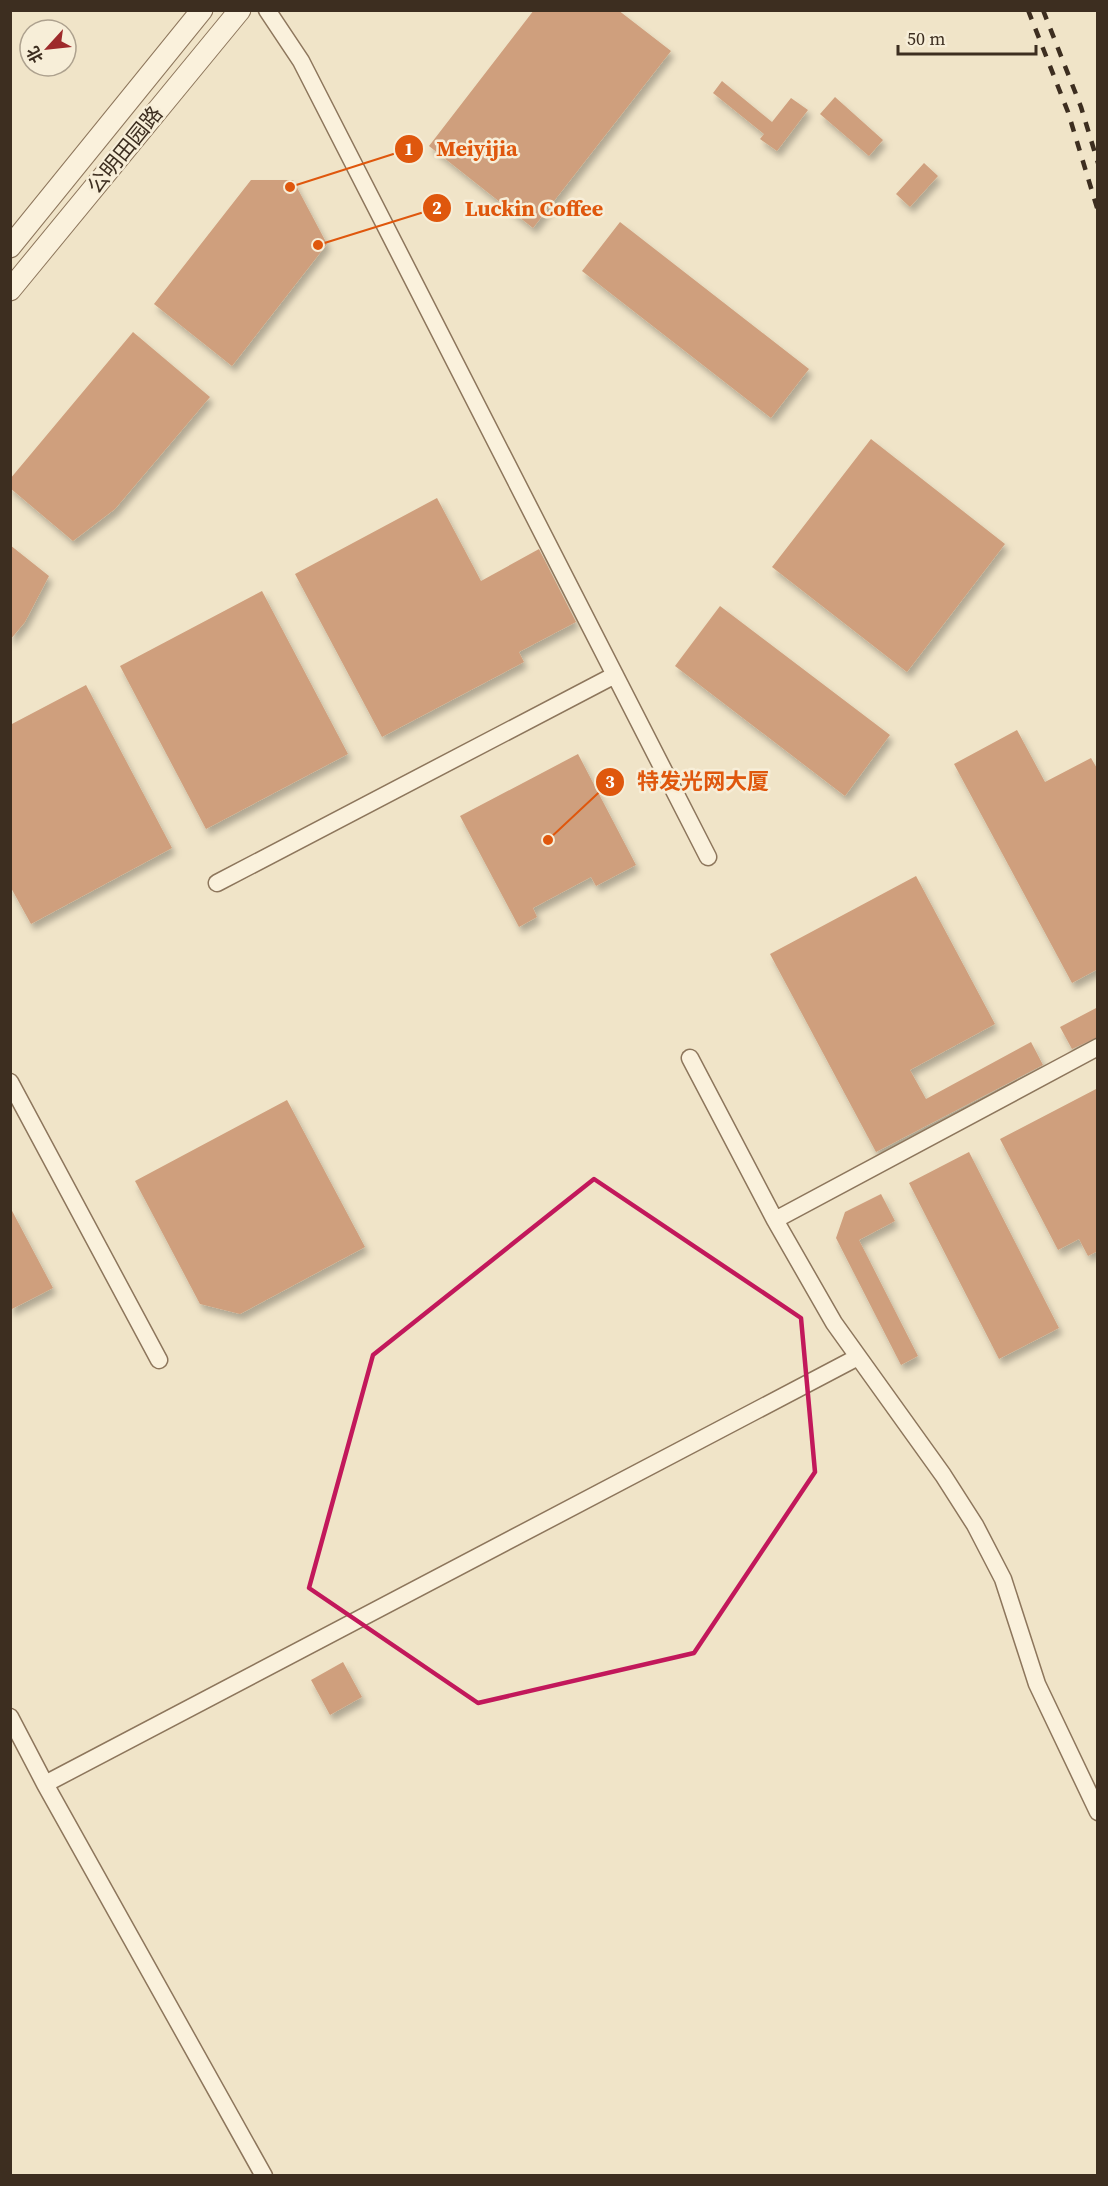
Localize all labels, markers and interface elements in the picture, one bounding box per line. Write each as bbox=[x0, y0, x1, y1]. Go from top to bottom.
north arrow bbox=[18, 18, 78, 78]
scale bar bbox=[898, 18, 1036, 56]
text: 50 m bbox=[907, 26, 945, 51]
text: 北 bbox=[21, 43, 48, 67]
street label: 公明田园路 bbox=[80, 100, 169, 200]
callout: Meiyijia bbox=[394, 129, 529, 169]
text: Meiyijia bbox=[436, 133, 518, 163]
text: 1 bbox=[404, 136, 414, 161]
callout: Luckin Coffee bbox=[422, 188, 615, 228]
text: Luckin Coffee bbox=[465, 193, 603, 223]
text: 2 bbox=[432, 195, 442, 220]
callout: 特发光网大厦 bbox=[595, 762, 781, 802]
text: 特发光网大厦 bbox=[637, 766, 769, 796]
text: 3 bbox=[605, 769, 615, 794]

